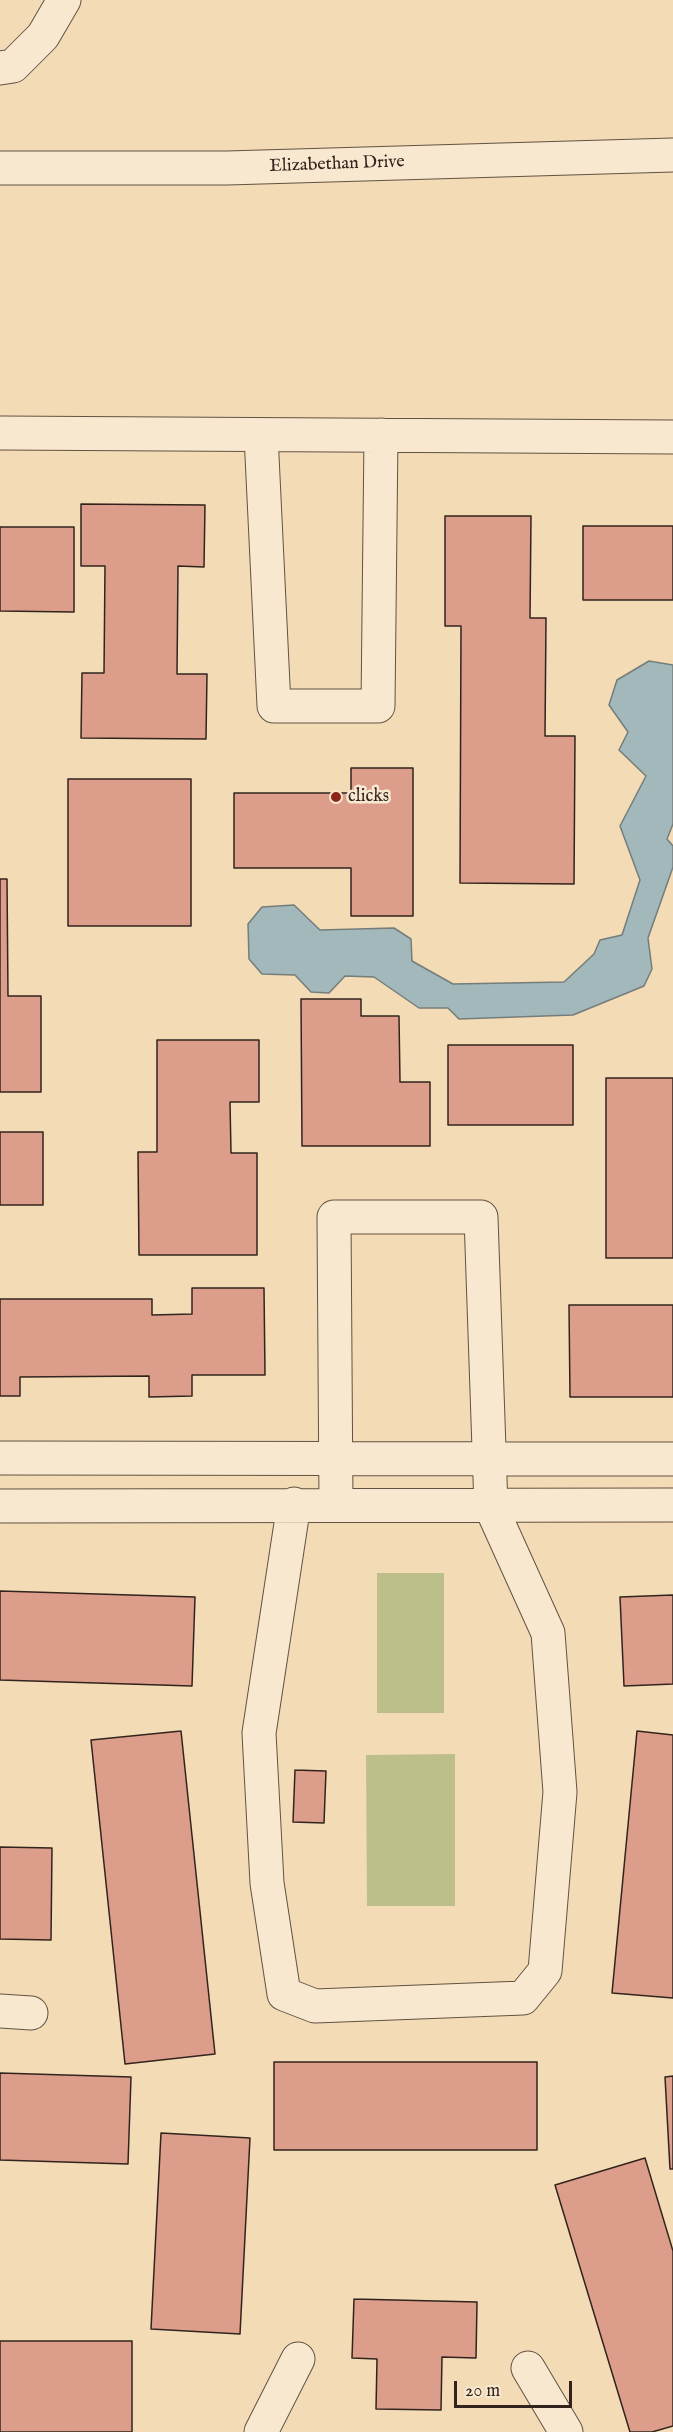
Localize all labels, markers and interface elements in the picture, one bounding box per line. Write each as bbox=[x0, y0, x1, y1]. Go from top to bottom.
street label: Elizabethan Drive bbox=[269, 152, 405, 178]
place label: clicks bbox=[348, 786, 389, 808]
marker: clicks bbox=[329, 790, 343, 804]
scale bar bbox=[457, 2369, 576, 2407]
text: 20 m bbox=[465, 2380, 500, 2403]

